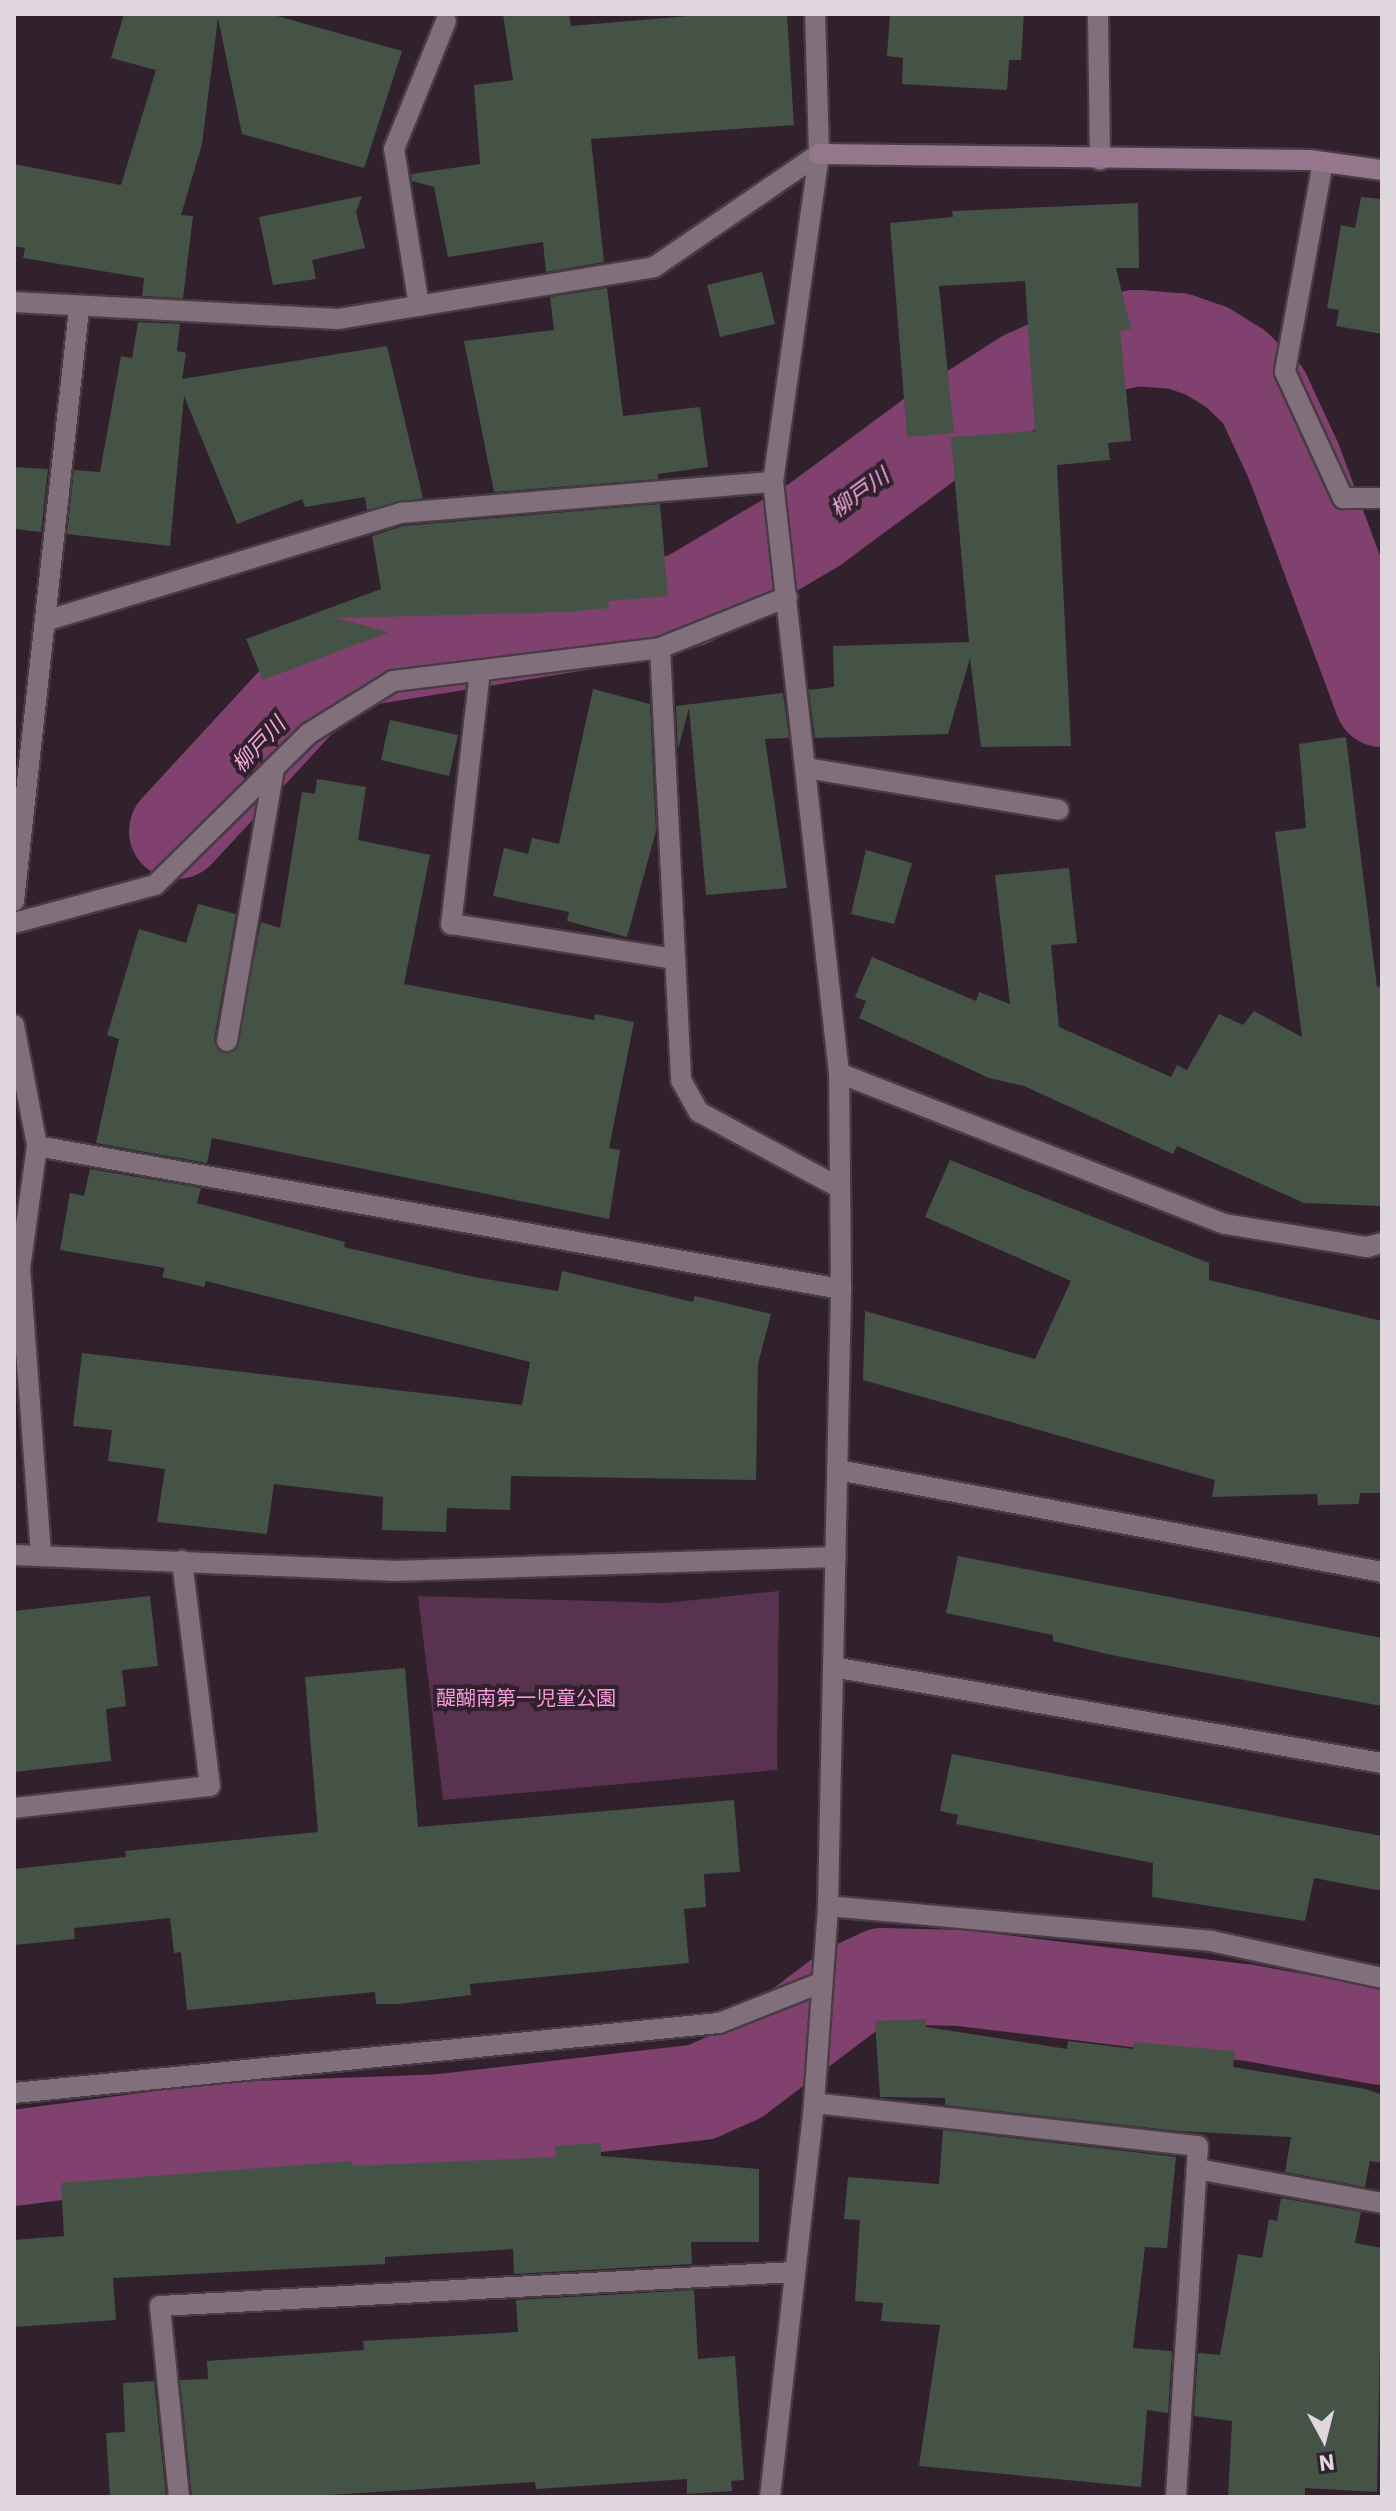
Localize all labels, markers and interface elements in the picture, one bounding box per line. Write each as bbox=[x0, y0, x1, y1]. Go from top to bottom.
water label: 柳戸川 bbox=[825, 462, 893, 522]
water label: 柳戸川 bbox=[226, 711, 290, 777]
park label: 醍醐南第一児童公園 bbox=[436, 1685, 616, 1709]
north arrow bbox=[1284, 2399, 1364, 2479]
text: N bbox=[1317, 2448, 1337, 2479]

